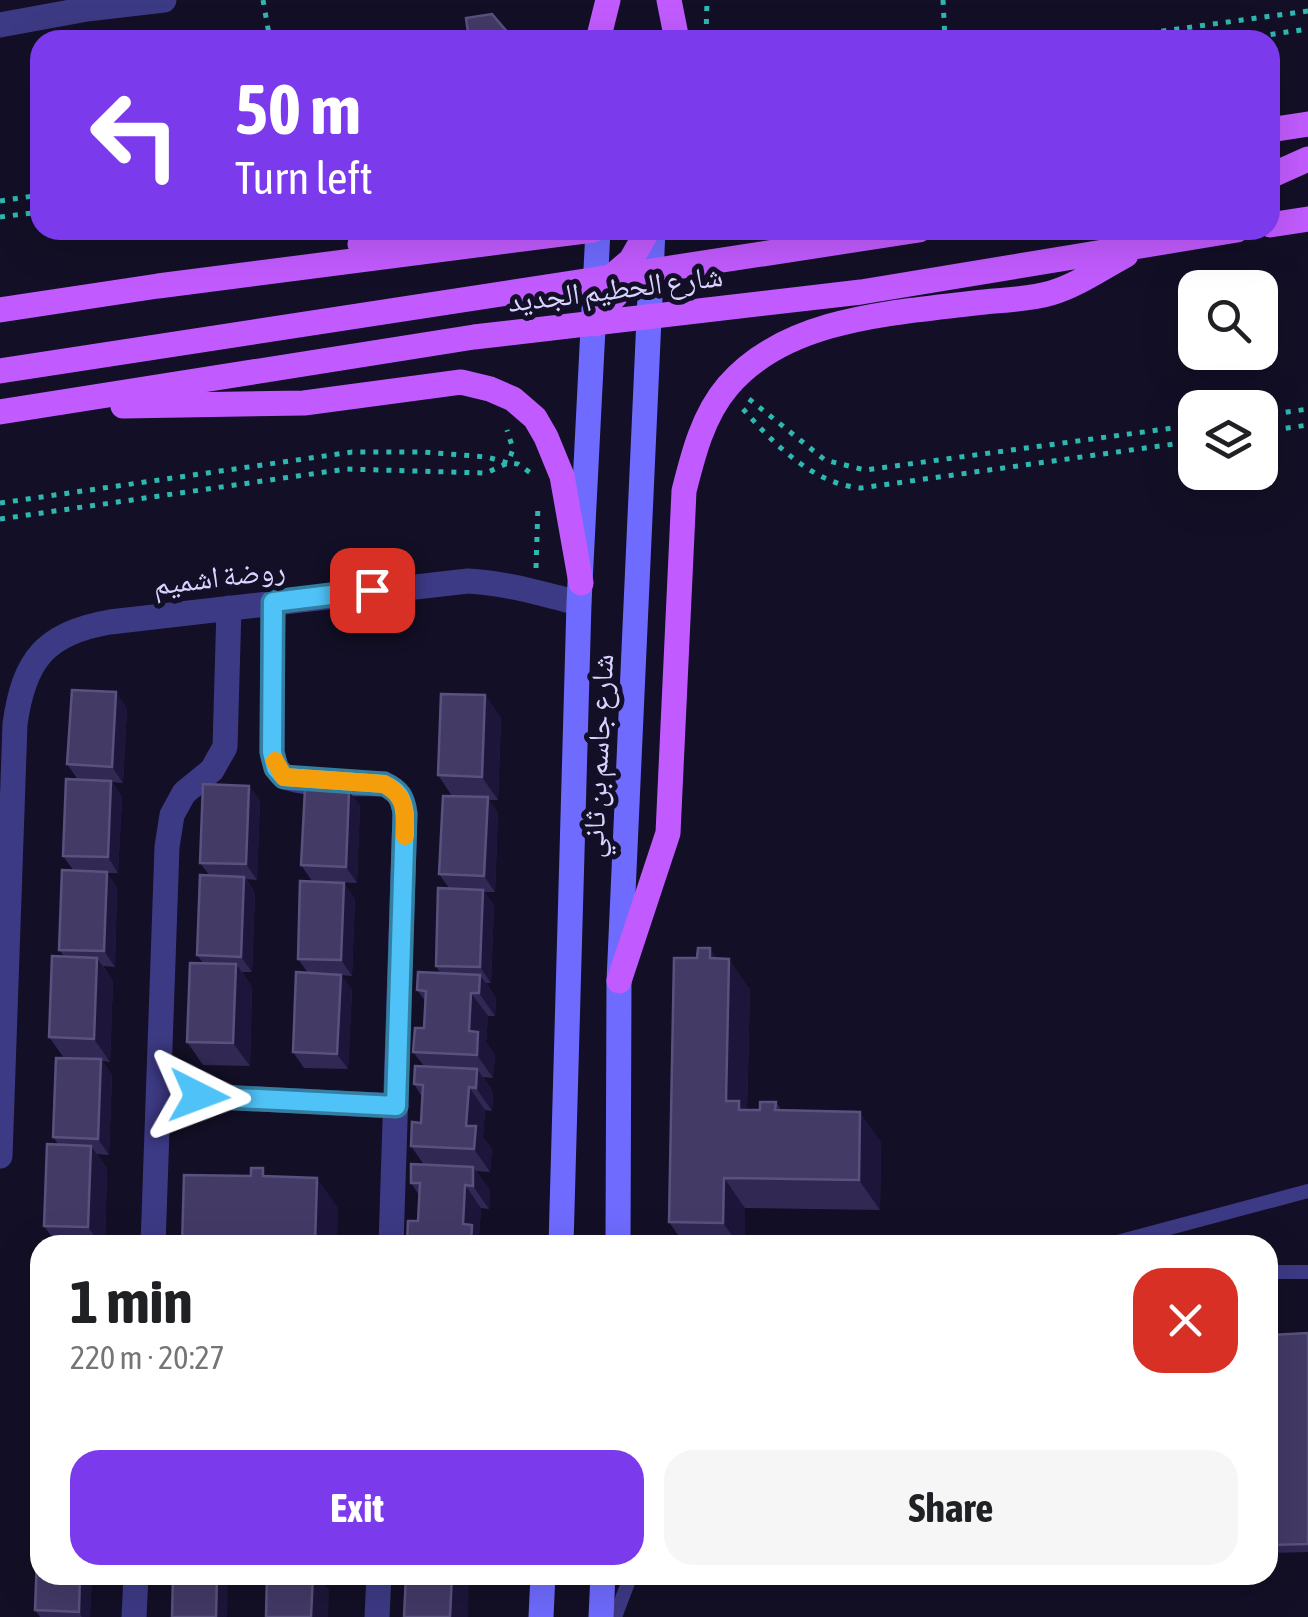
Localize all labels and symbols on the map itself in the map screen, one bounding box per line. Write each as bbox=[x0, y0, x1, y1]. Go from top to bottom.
street label: شارع الحطيم الجديد bbox=[506, 258, 725, 322]
pin bbox=[330, 548, 415, 633]
street label: روضة اشميم bbox=[151, 551, 287, 605]
street label: شارع جاسم بن ثاني bbox=[575, 653, 627, 859]
position arrow bbox=[147, 1044, 251, 1148]

